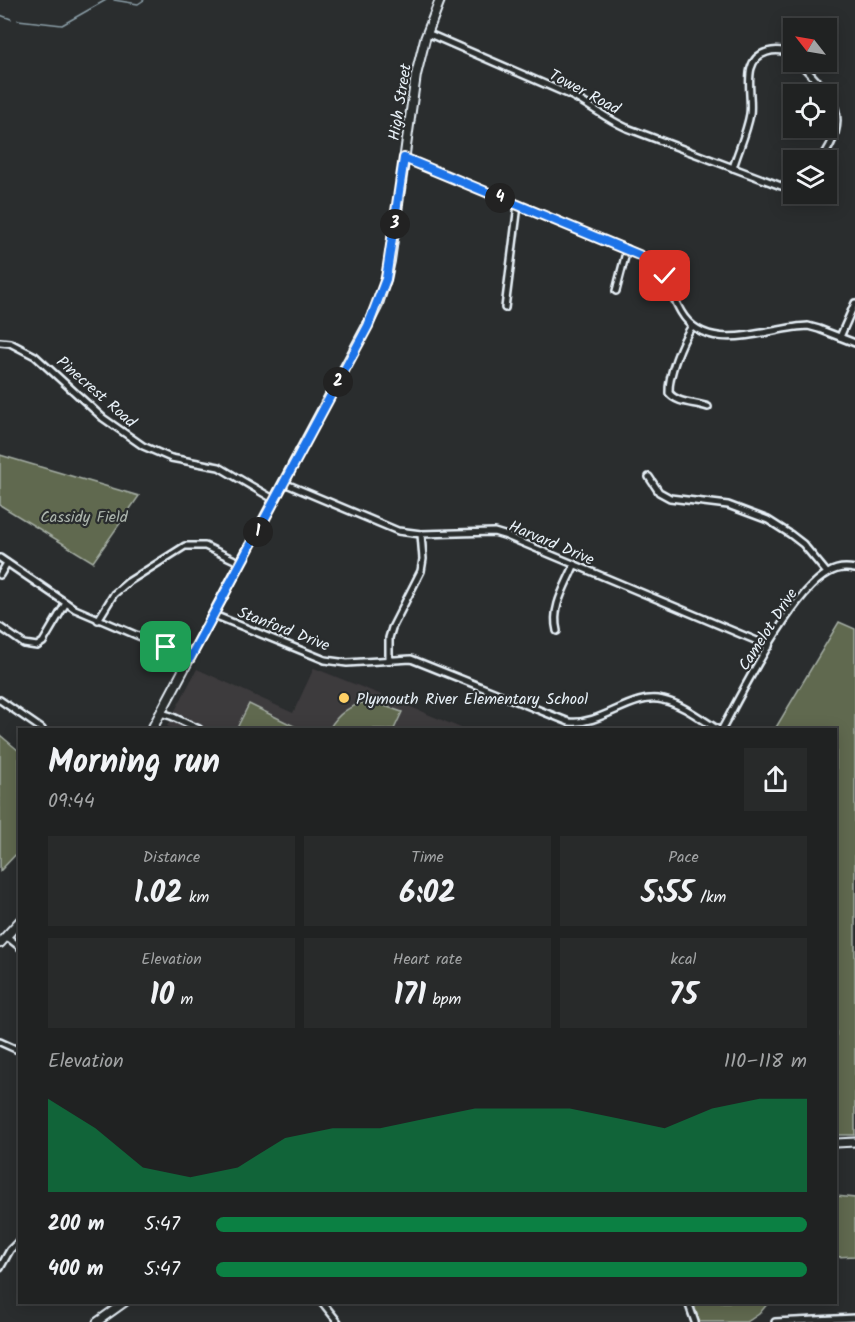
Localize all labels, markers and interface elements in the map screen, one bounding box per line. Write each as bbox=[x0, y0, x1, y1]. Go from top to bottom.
north arrow bbox=[783, 18, 837, 72]
map controls bbox=[783, 18, 837, 204]
street label: High Street bbox=[382, 61, 419, 143]
street label: Tower Road bbox=[544, 63, 625, 122]
button: locate bbox=[783, 84, 837, 138]
button: layers bbox=[783, 150, 837, 204]
pin: 4 bbox=[485, 183, 515, 213]
text: 4 bbox=[496, 185, 504, 210]
pin: 3 bbox=[380, 209, 410, 239]
text: 3 bbox=[391, 211, 399, 236]
pin bbox=[639, 250, 690, 301]
icon: check bbox=[648, 259, 681, 292]
street label: Pinecrest Road bbox=[50, 350, 142, 435]
pin: 2 bbox=[323, 367, 353, 397]
text: 2 bbox=[333, 369, 343, 394]
park label: Cassidy Field bbox=[40, 505, 129, 530]
street label: Harvard Drive bbox=[505, 514, 598, 573]
pin: 1 bbox=[243, 517, 273, 547]
text: 1 bbox=[256, 519, 260, 544]
street label: Camelot Drive bbox=[732, 584, 804, 676]
street label: Stanford Drive bbox=[234, 600, 333, 658]
pin bbox=[140, 621, 191, 672]
icon: arrive bbox=[149, 630, 182, 663]
place label: Plymouth River Elementary School bbox=[356, 687, 588, 712]
marker: Plymouth River Elementary School bbox=[337, 691, 351, 705]
text: Morning run bbox=[48, 737, 220, 790]
button: share bbox=[744, 748, 807, 811]
text: 09:44 bbox=[48, 786, 95, 818]
text: Distance bbox=[143, 845, 200, 870]
text: Time bbox=[411, 845, 444, 870]
text: Pace bbox=[668, 845, 699, 870]
text: 1.02 bbox=[134, 870, 183, 918]
text: 6:02 bbox=[399, 870, 456, 918]
text: 5:55 bbox=[641, 870, 694, 918]
text: km bbox=[183, 885, 209, 910]
text: /km bbox=[694, 885, 726, 910]
text: Elevation bbox=[141, 947, 202, 972]
text: Heart rate bbox=[393, 947, 462, 972]
text: kcal bbox=[670, 947, 697, 972]
text: 10 bbox=[150, 972, 174, 1020]
text: 171 bbox=[394, 972, 426, 1020]
text: 75 bbox=[669, 972, 698, 1020]
text: m bbox=[174, 987, 193, 1012]
text: bpm bbox=[426, 987, 461, 1012]
text: Elevation bbox=[48, 1046, 124, 1078]
text: 110–118 m bbox=[724, 1046, 807, 1078]
text: 200 m bbox=[48, 1209, 104, 1241]
text: 5:47 bbox=[144, 1209, 180, 1241]
text: 400 m bbox=[48, 1254, 104, 1286]
text: 5:47 bbox=[144, 1254, 180, 1286]

